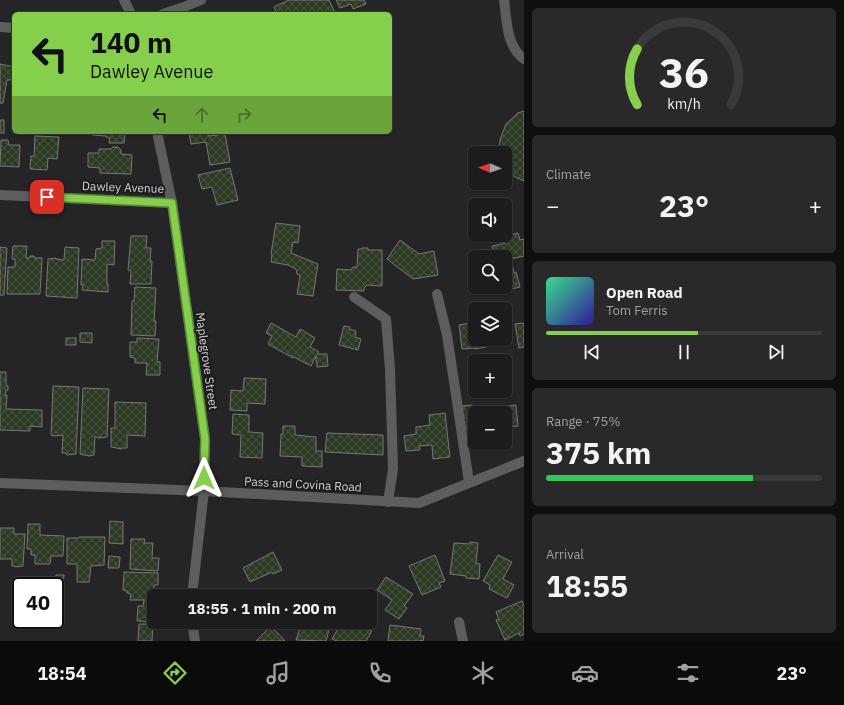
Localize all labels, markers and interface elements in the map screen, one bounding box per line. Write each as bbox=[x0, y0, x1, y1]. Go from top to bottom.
text: 140 m bbox=[90, 24, 172, 61]
icon: left bbox=[24, 28, 76, 80]
text: 36 bbox=[659, 45, 709, 99]
text: Dawley Avenue bbox=[90, 60, 213, 83]
text: km/h bbox=[667, 94, 701, 113]
icon: left bbox=[149, 104, 171, 126]
icon: ahead bbox=[191, 104, 213, 126]
icon: right bbox=[233, 104, 255, 126]
north arrow bbox=[468, 146, 512, 190]
map controls bbox=[468, 146, 512, 450]
text: Climate bbox=[546, 166, 591, 183]
street label: Dawley Avenue bbox=[82, 178, 165, 196]
pin bbox=[30, 180, 64, 214]
icon: arrive bbox=[36, 186, 58, 208]
text: 23° bbox=[659, 186, 709, 225]
text: − bbox=[546, 191, 559, 220]
text: + bbox=[809, 191, 822, 220]
button: sound bbox=[468, 198, 512, 242]
button: search bbox=[468, 250, 512, 294]
text: Open Road bbox=[606, 283, 683, 302]
button: layers bbox=[468, 302, 512, 346]
text: Tom Ferris bbox=[606, 302, 668, 319]
street label: Maplegrove Street bbox=[193, 311, 221, 411]
icon: previous bbox=[581, 341, 603, 363]
icon: pause bbox=[673, 341, 695, 363]
icon: next bbox=[765, 341, 787, 363]
button: + bbox=[468, 354, 512, 398]
button: − bbox=[468, 406, 512, 450]
text: Range · 75% bbox=[546, 413, 620, 430]
text: 375 km bbox=[546, 433, 651, 472]
position arrow bbox=[183, 457, 225, 499]
street label: Pass and Covina Road bbox=[244, 473, 362, 495]
text: Arrival bbox=[546, 546, 584, 563]
text: 18:55 bbox=[546, 566, 628, 605]
speed limit sign: 40 bbox=[12, 577, 64, 629]
text: 18:55 · 1 min · 200 m bbox=[188, 599, 336, 618]
icon: directions bbox=[161, 659, 189, 687]
icon: music bbox=[264, 659, 292, 687]
icon: phone bbox=[366, 659, 394, 687]
icon: climate bbox=[469, 659, 497, 687]
icon: car bbox=[571, 659, 599, 687]
icon: filters bbox=[674, 659, 702, 687]
text: 18:54 bbox=[37, 662, 86, 685]
text: 23° bbox=[777, 662, 807, 685]

